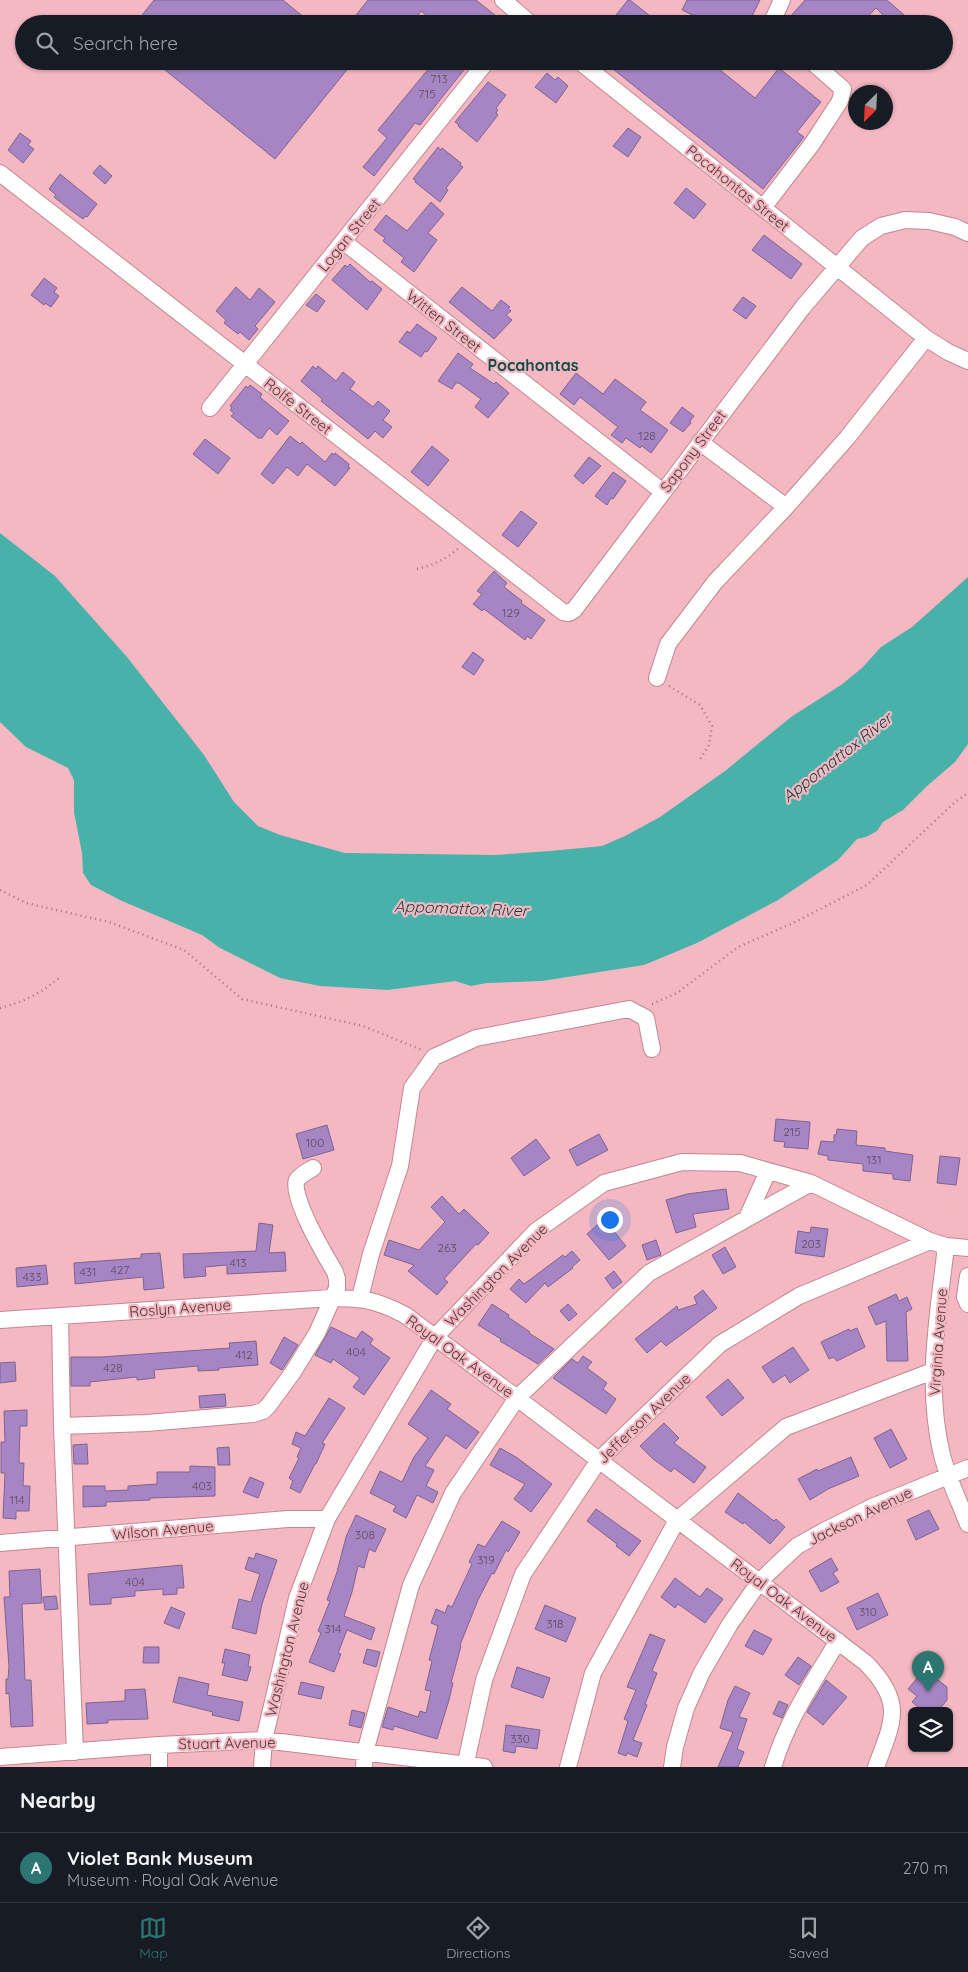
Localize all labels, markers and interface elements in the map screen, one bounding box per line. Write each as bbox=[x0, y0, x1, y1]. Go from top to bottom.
search box bbox=[15, 15, 953, 70]
icon: search bbox=[33, 29, 61, 57]
text: Search here bbox=[73, 31, 178, 55]
house number: 713 bbox=[430, 71, 448, 86]
north arrow bbox=[848, 85, 893, 130]
house number: 715 bbox=[418, 86, 436, 101]
street label: Pocahontas Street bbox=[683, 141, 793, 235]
street label: Logan Street bbox=[314, 194, 384, 276]
street label: Witten Street bbox=[403, 286, 485, 356]
district label: Pocahontas bbox=[487, 355, 579, 375]
street label: Rolfe Street bbox=[260, 374, 336, 438]
street label: Sapony Street bbox=[656, 406, 730, 496]
house number: 128 bbox=[638, 428, 656, 443]
house number: 129 bbox=[502, 605, 520, 620]
water label: Appomattox River bbox=[778, 707, 897, 806]
water label: Appomattox River bbox=[394, 896, 530, 920]
house number: 215 bbox=[783, 1124, 801, 1139]
house number: 100 bbox=[306, 1135, 324, 1150]
house number: 131 bbox=[866, 1152, 882, 1167]
your location bbox=[597, 1207, 623, 1233]
street label: Washington Avenue bbox=[440, 1219, 552, 1331]
house number: 203 bbox=[801, 1236, 821, 1251]
house number: 263 bbox=[437, 1240, 457, 1255]
house number: 413 bbox=[230, 1255, 246, 1270]
house number: 427 bbox=[111, 1262, 129, 1277]
house number: 431 bbox=[79, 1264, 97, 1279]
house number: 433 bbox=[23, 1269, 41, 1284]
street label: Virginia Avenue bbox=[925, 1288, 951, 1396]
street label: Roslyn Avenue bbox=[129, 1295, 231, 1321]
street label: Royal Oak Avenue bbox=[403, 1311, 517, 1401]
house number: 404 bbox=[346, 1344, 366, 1359]
house number: 412 bbox=[235, 1347, 253, 1362]
house number: 428 bbox=[103, 1360, 123, 1375]
street label: Jefferson Avenue bbox=[593, 1369, 695, 1467]
house number: 403 bbox=[192, 1478, 212, 1493]
street label: Jackson Avenue bbox=[805, 1483, 915, 1549]
house number: 114 bbox=[9, 1492, 25, 1507]
street label: Wilson Avenue bbox=[112, 1516, 214, 1544]
house number: 308 bbox=[355, 1527, 375, 1542]
house number: 319 bbox=[477, 1552, 495, 1567]
street label: Royal Oak Avenue bbox=[727, 1554, 841, 1646]
house number: 404 bbox=[125, 1574, 145, 1589]
street label: Washington Avenue bbox=[261, 1580, 313, 1718]
house number: 310 bbox=[859, 1604, 877, 1619]
house number: 318 bbox=[546, 1616, 564, 1631]
house number: 314 bbox=[325, 1621, 341, 1636]
pin: A bbox=[912, 1651, 944, 1692]
map controls bbox=[908, 1707, 953, 1752]
button: layers bbox=[908, 1707, 953, 1752]
house number: 330 bbox=[510, 1731, 530, 1746]
street label: Stuart Avenue bbox=[178, 1733, 276, 1753]
text: Nearby bbox=[20, 1787, 96, 1813]
text: Violet Bank Museum bbox=[67, 1846, 253, 1870]
text: A bbox=[31, 1858, 41, 1878]
text: 270 m bbox=[903, 1858, 948, 1878]
text: Museum · Royal Oak Avenue bbox=[67, 1870, 278, 1890]
tab: Map bbox=[139, 1914, 168, 1962]
tab: Directions bbox=[446, 1914, 510, 1962]
tab: Saved bbox=[789, 1914, 829, 1962]

